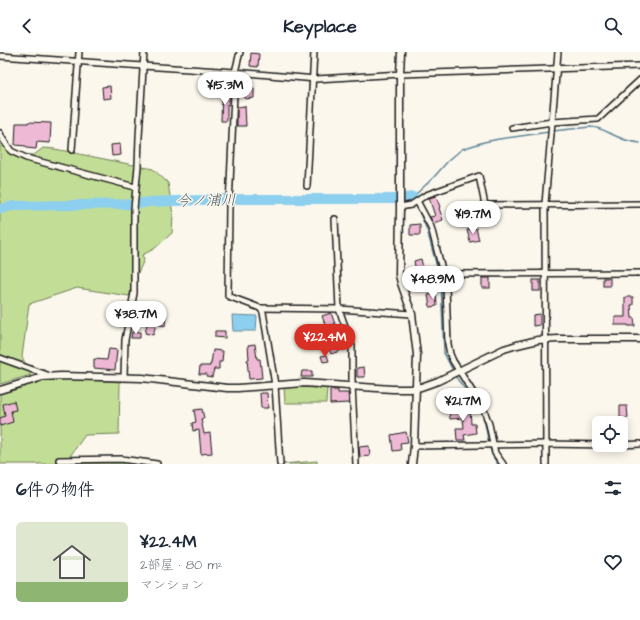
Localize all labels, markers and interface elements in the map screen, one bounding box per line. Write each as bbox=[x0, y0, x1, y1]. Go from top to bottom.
text: Keyplace bbox=[283, 14, 357, 39]
icon: back bbox=[16, 15, 38, 37]
icon: search bbox=[602, 15, 624, 37]
pin: ¥15.3M bbox=[192, 72, 258, 106]
text: ¥15.3M bbox=[206, 76, 244, 94]
water label: 今ノ浦川 bbox=[176, 189, 236, 212]
pin: ¥19.7M bbox=[440, 201, 506, 235]
text: ¥19.7M bbox=[455, 205, 491, 223]
pin: ¥48.9M bbox=[400, 266, 466, 300]
text: ¥48.9M bbox=[411, 270, 455, 288]
pin: ¥38.7M bbox=[103, 301, 169, 335]
text: ¥38.7M bbox=[115, 305, 157, 323]
pin: ¥22.4M bbox=[292, 324, 358, 358]
text: ¥22.4M bbox=[303, 328, 347, 346]
pin: ¥21.7M bbox=[430, 388, 496, 422]
text: ¥21.7M bbox=[445, 392, 481, 410]
map controls bbox=[592, 416, 628, 452]
button: locate bbox=[592, 416, 628, 452]
icon: filters bbox=[602, 477, 624, 499]
text: 6件の物件 bbox=[16, 478, 95, 502]
text: ¥22.4M bbox=[140, 530, 197, 554]
icon: home bbox=[48, 538, 96, 586]
icon: heart bbox=[602, 551, 624, 573]
text: 2部屋 · 80 m² bbox=[140, 556, 223, 574]
text: マンション bbox=[140, 576, 204, 594]

